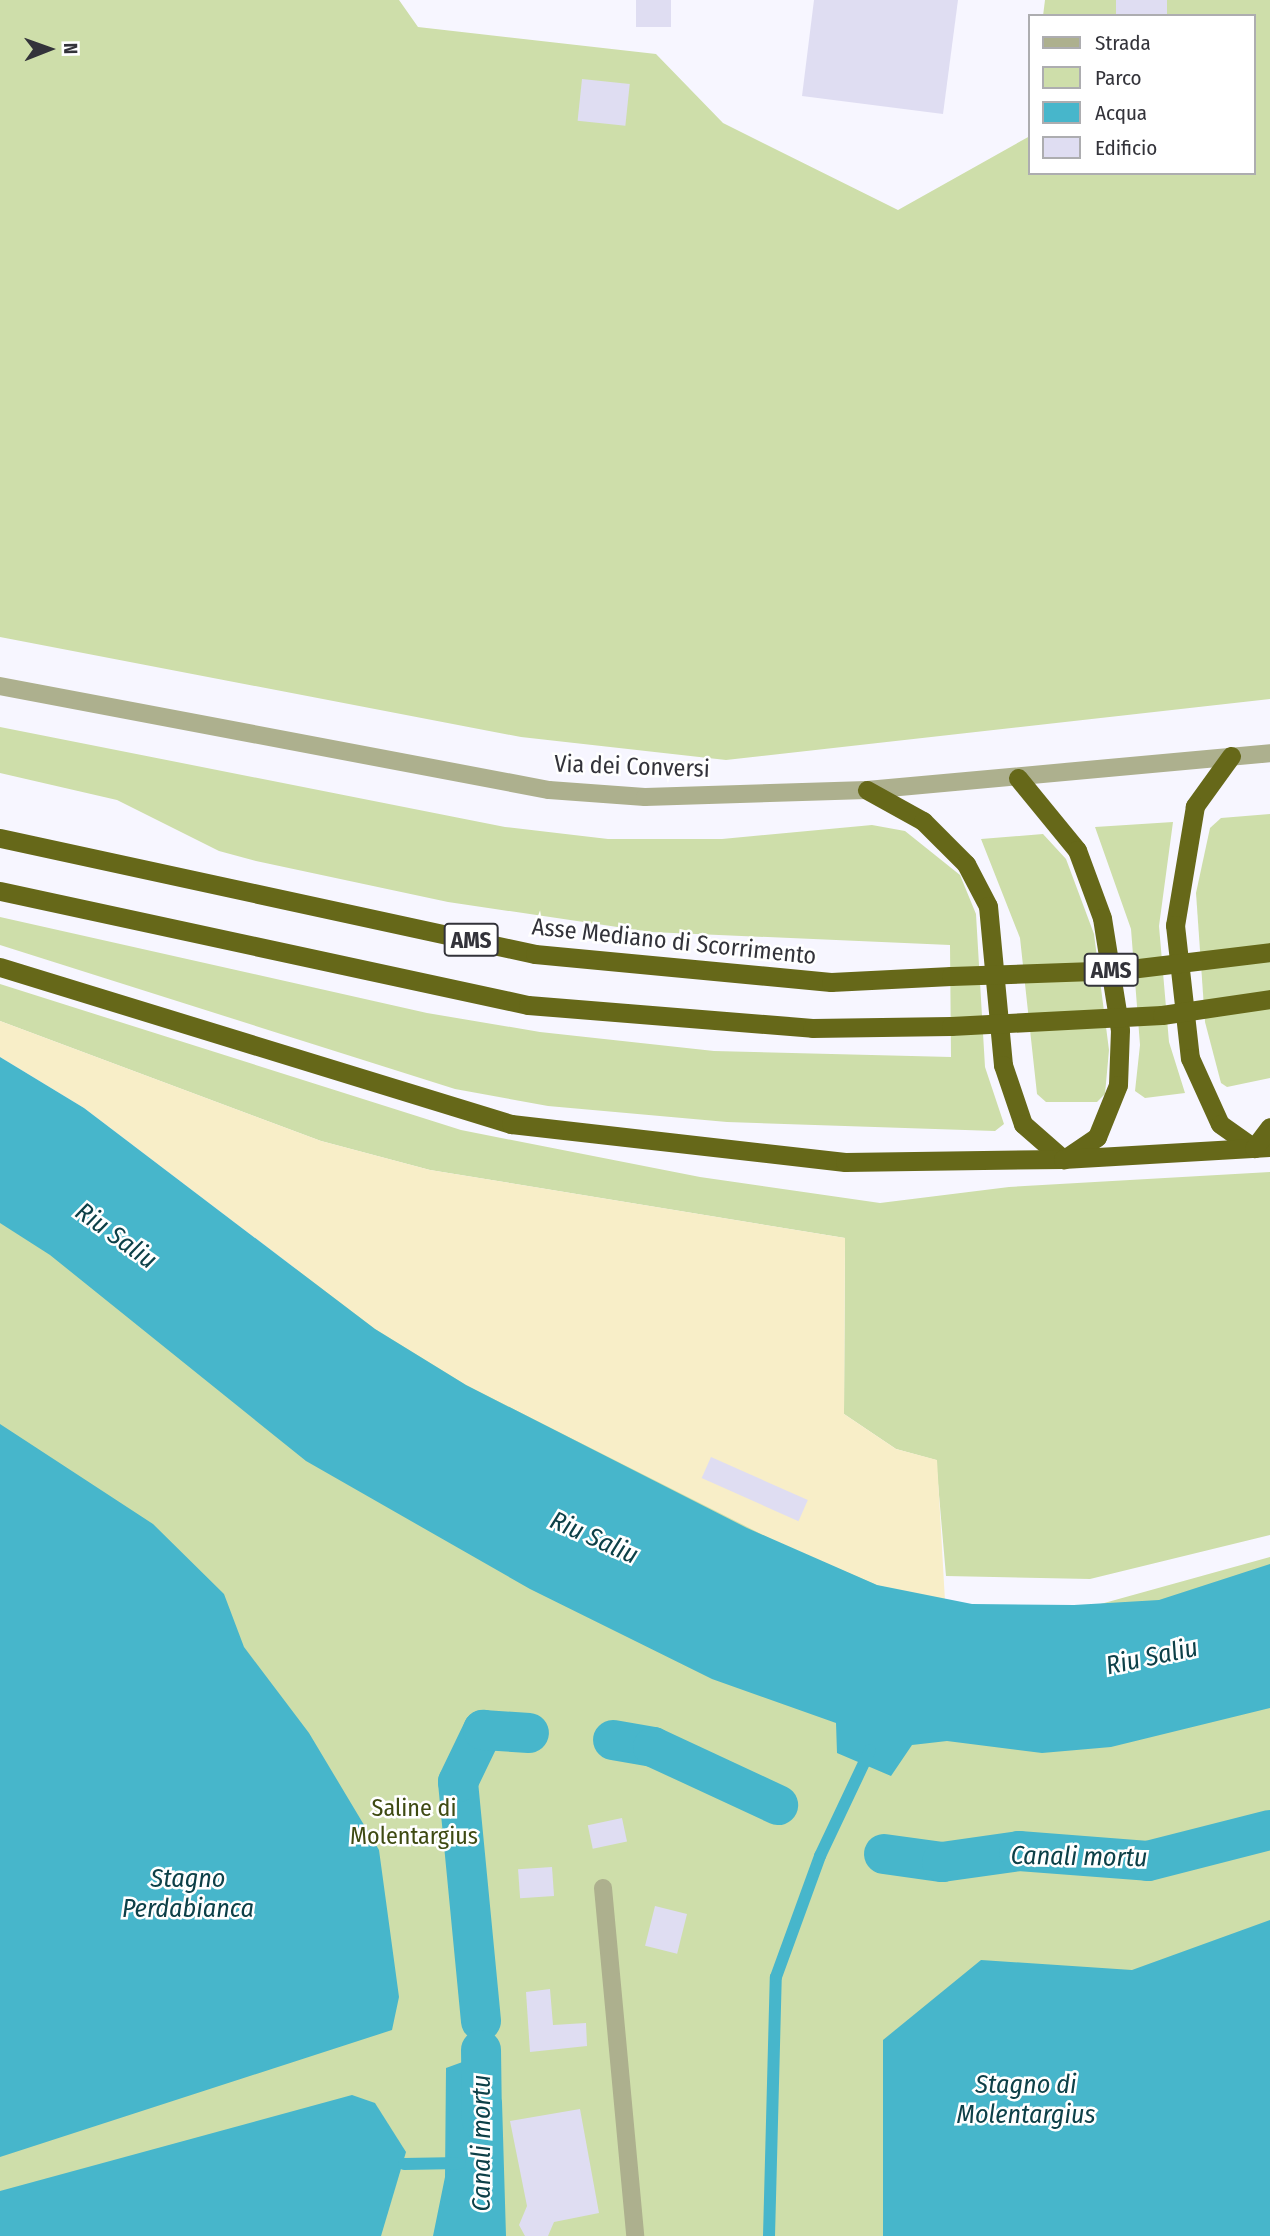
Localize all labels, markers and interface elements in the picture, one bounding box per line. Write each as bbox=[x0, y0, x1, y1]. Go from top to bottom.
north arrow bbox=[14, 14, 84, 84]
legend bbox=[1028, 14, 1256, 175]
text: Strada bbox=[1095, 30, 1151, 56]
text: N bbox=[59, 43, 82, 55]
text: Parco bbox=[1095, 65, 1142, 91]
text: Acqua bbox=[1095, 100, 1147, 126]
text: Edificio bbox=[1095, 135, 1157, 161]
street label: Via dei Conversi bbox=[554, 750, 710, 784]
street label: Asse Mediano di Scorrimento bbox=[530, 913, 818, 971]
road number: AMS bbox=[443, 920, 499, 959]
road number: AMS bbox=[1083, 951, 1139, 990]
water label: Riu Saliu bbox=[69, 1196, 163, 1276]
water label: Riu Saliu bbox=[545, 1505, 643, 1571]
water label: Riu Saliu bbox=[1103, 1632, 1201, 1682]
park label: Saline di Molentargius bbox=[350, 1795, 478, 1851]
water label: Canali mortu bbox=[1010, 1840, 1148, 1874]
water label: Stagno Perdabianca bbox=[122, 1863, 254, 1924]
water label: Stagno di Molentargius bbox=[957, 2069, 1095, 2130]
water label: Canali mortu bbox=[466, 2075, 498, 2211]

